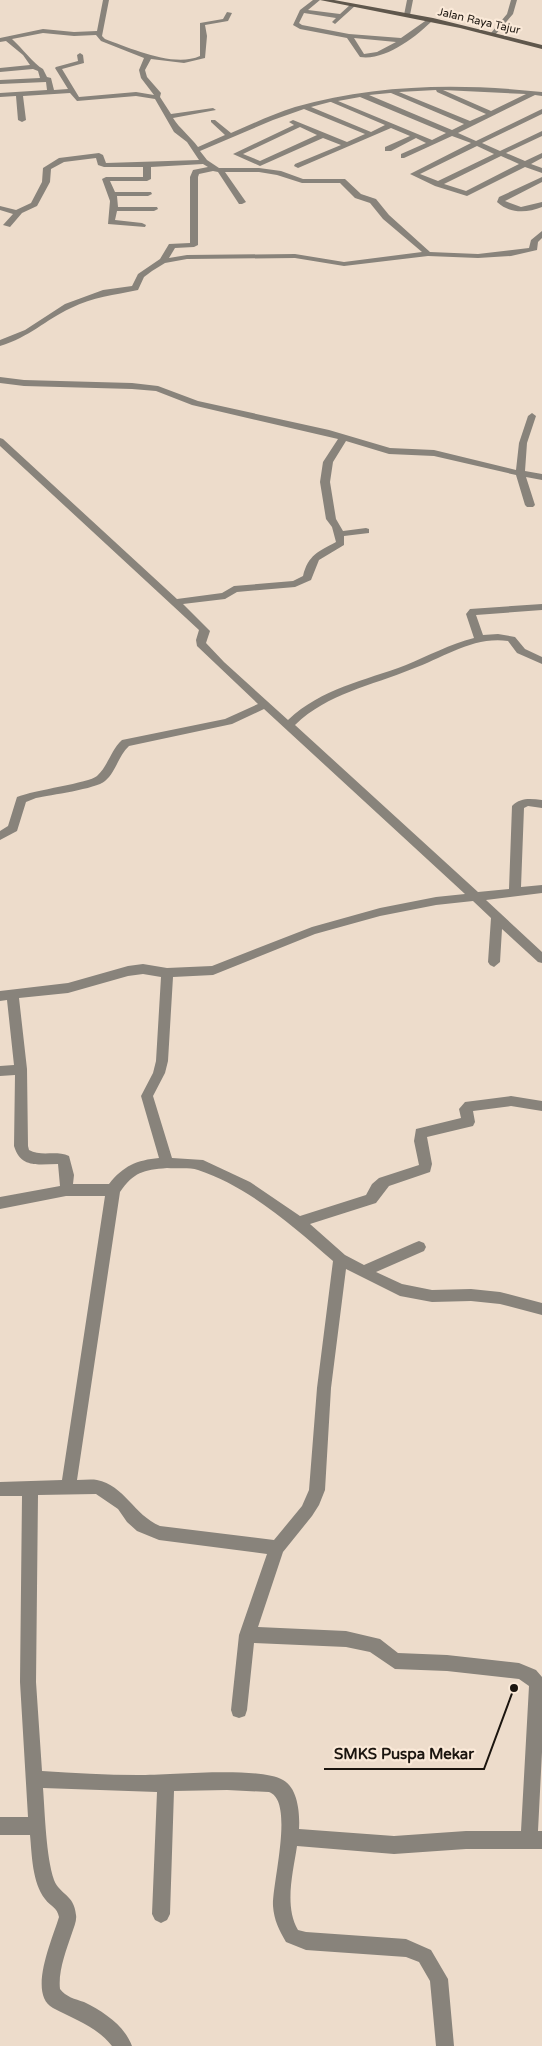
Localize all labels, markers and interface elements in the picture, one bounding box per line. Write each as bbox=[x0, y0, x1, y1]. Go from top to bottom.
street label: Jalan Raya Tajur bbox=[436, 5, 522, 37]
callout: SMKS Puspa Mekar bbox=[324, 1739, 484, 1769]
text: SMKS Puspa Mekar bbox=[334, 1745, 474, 1764]

